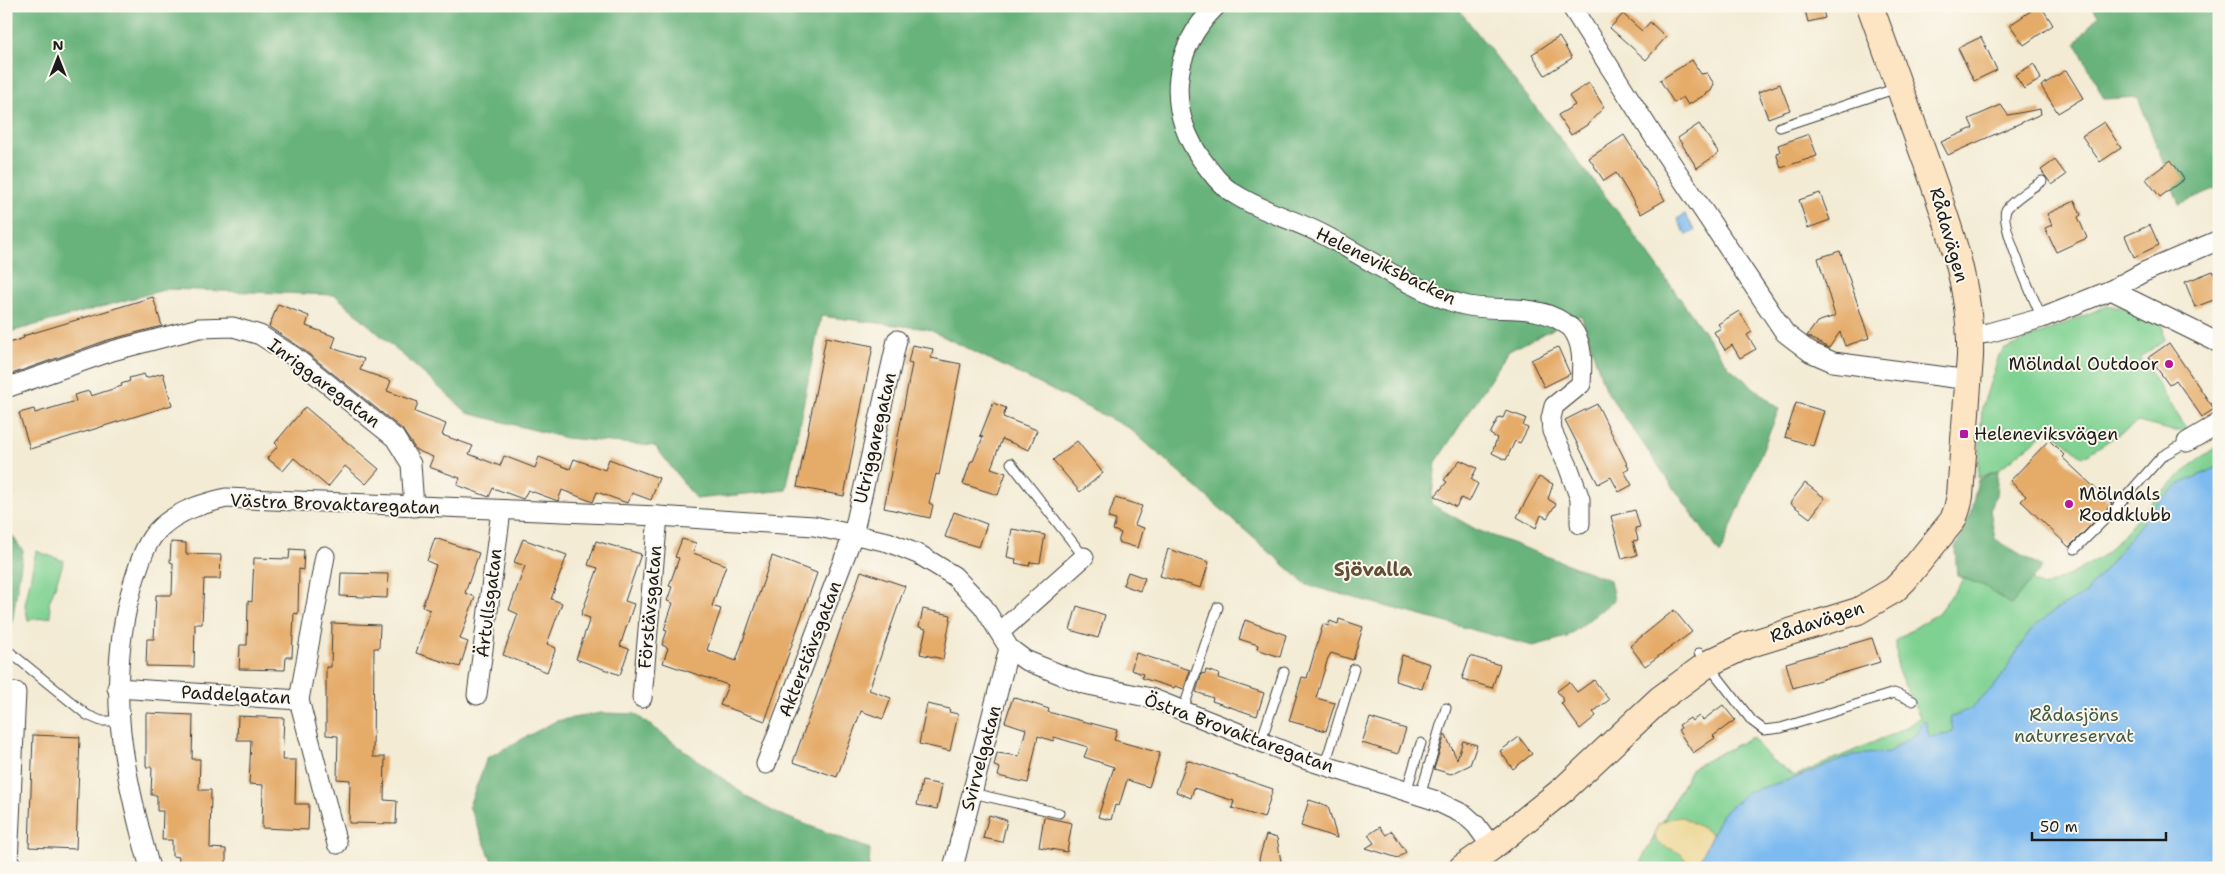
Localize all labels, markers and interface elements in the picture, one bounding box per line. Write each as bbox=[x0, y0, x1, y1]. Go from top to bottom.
north arrow bbox=[32, 32, 82, 82]
text: N bbox=[52, 36, 64, 54]
street label: Rådavägen bbox=[1924, 185, 1974, 285]
street label: Heleneviksbacken bbox=[1312, 222, 1460, 310]
street label: Inriggaregatan bbox=[263, 333, 385, 433]
place label: Mölndal Outdoor bbox=[2008, 352, 2159, 376]
marker: Mölndal Outdoor bbox=[2163, 358, 2175, 370]
street label: Utriggaregatan bbox=[848, 370, 902, 506]
place label: Heleneviksvägen bbox=[1974, 422, 2118, 446]
marker: Heleneviksvägen bbox=[1958, 428, 1970, 440]
place label: Mölndals Roddklubb bbox=[2079, 482, 2171, 527]
street label: Västra Brovaktaregatan bbox=[230, 488, 440, 520]
marker: Mölndals Roddklubb bbox=[2063, 498, 2075, 510]
street label: Förstävsgatan bbox=[633, 544, 667, 670]
street label: Ärtullsgatan bbox=[470, 547, 508, 659]
district label: Sjövalla bbox=[1334, 557, 1412, 582]
street label: Akterstävsgatan bbox=[773, 577, 847, 721]
street label: Rådavägen bbox=[1767, 596, 1867, 648]
street label: Paddelgatan bbox=[181, 680, 291, 710]
street label: Östra Brovaktaregatan bbox=[1141, 687, 1337, 779]
street label: Svirvelgatan bbox=[955, 703, 1007, 813]
park label: Rådasjöns naturreservat bbox=[2014, 703, 2134, 748]
scale bar bbox=[2032, 809, 2166, 841]
text: 50 m bbox=[2040, 817, 2078, 837]

